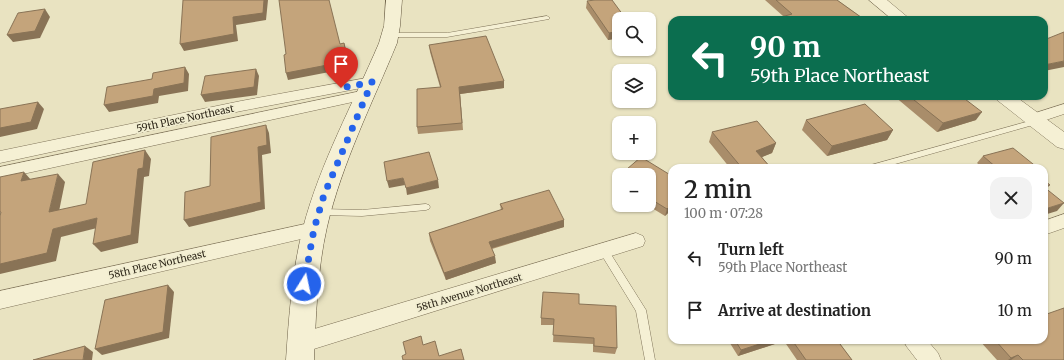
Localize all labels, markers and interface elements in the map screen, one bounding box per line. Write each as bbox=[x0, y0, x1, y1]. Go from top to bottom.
map controls bbox=[612, 12, 656, 212]
button: search bbox=[612, 12, 656, 56]
text: 90 m bbox=[750, 29, 821, 65]
icon: left bbox=[684, 32, 736, 84]
pin bbox=[324, 47, 358, 88]
icon: arrive bbox=[330, 53, 352, 75]
button: layers bbox=[612, 64, 656, 108]
text: 59th Place Northeast bbox=[750, 64, 929, 87]
street label: 59th Place Northeast bbox=[135, 102, 235, 135]
button: + bbox=[612, 116, 656, 160]
button: − bbox=[612, 168, 656, 212]
text: 2 min bbox=[684, 174, 752, 205]
button: close bbox=[990, 177, 1032, 219]
text: 100 m · 07:28 bbox=[684, 205, 763, 222]
text: Turn left bbox=[718, 240, 784, 259]
street label: 58th Place Northeast bbox=[107, 247, 207, 282]
icon: left bbox=[684, 247, 706, 269]
text: 90 m bbox=[995, 249, 1032, 268]
text: 59th Place Northeast bbox=[718, 259, 847, 276]
position arrow bbox=[283, 263, 325, 305]
street label: 58th Avenue Northeast bbox=[415, 270, 524, 315]
icon: arrive bbox=[684, 299, 706, 321]
text: Arrive at destination bbox=[718, 301, 871, 320]
text: 10 m bbox=[998, 301, 1032, 320]

